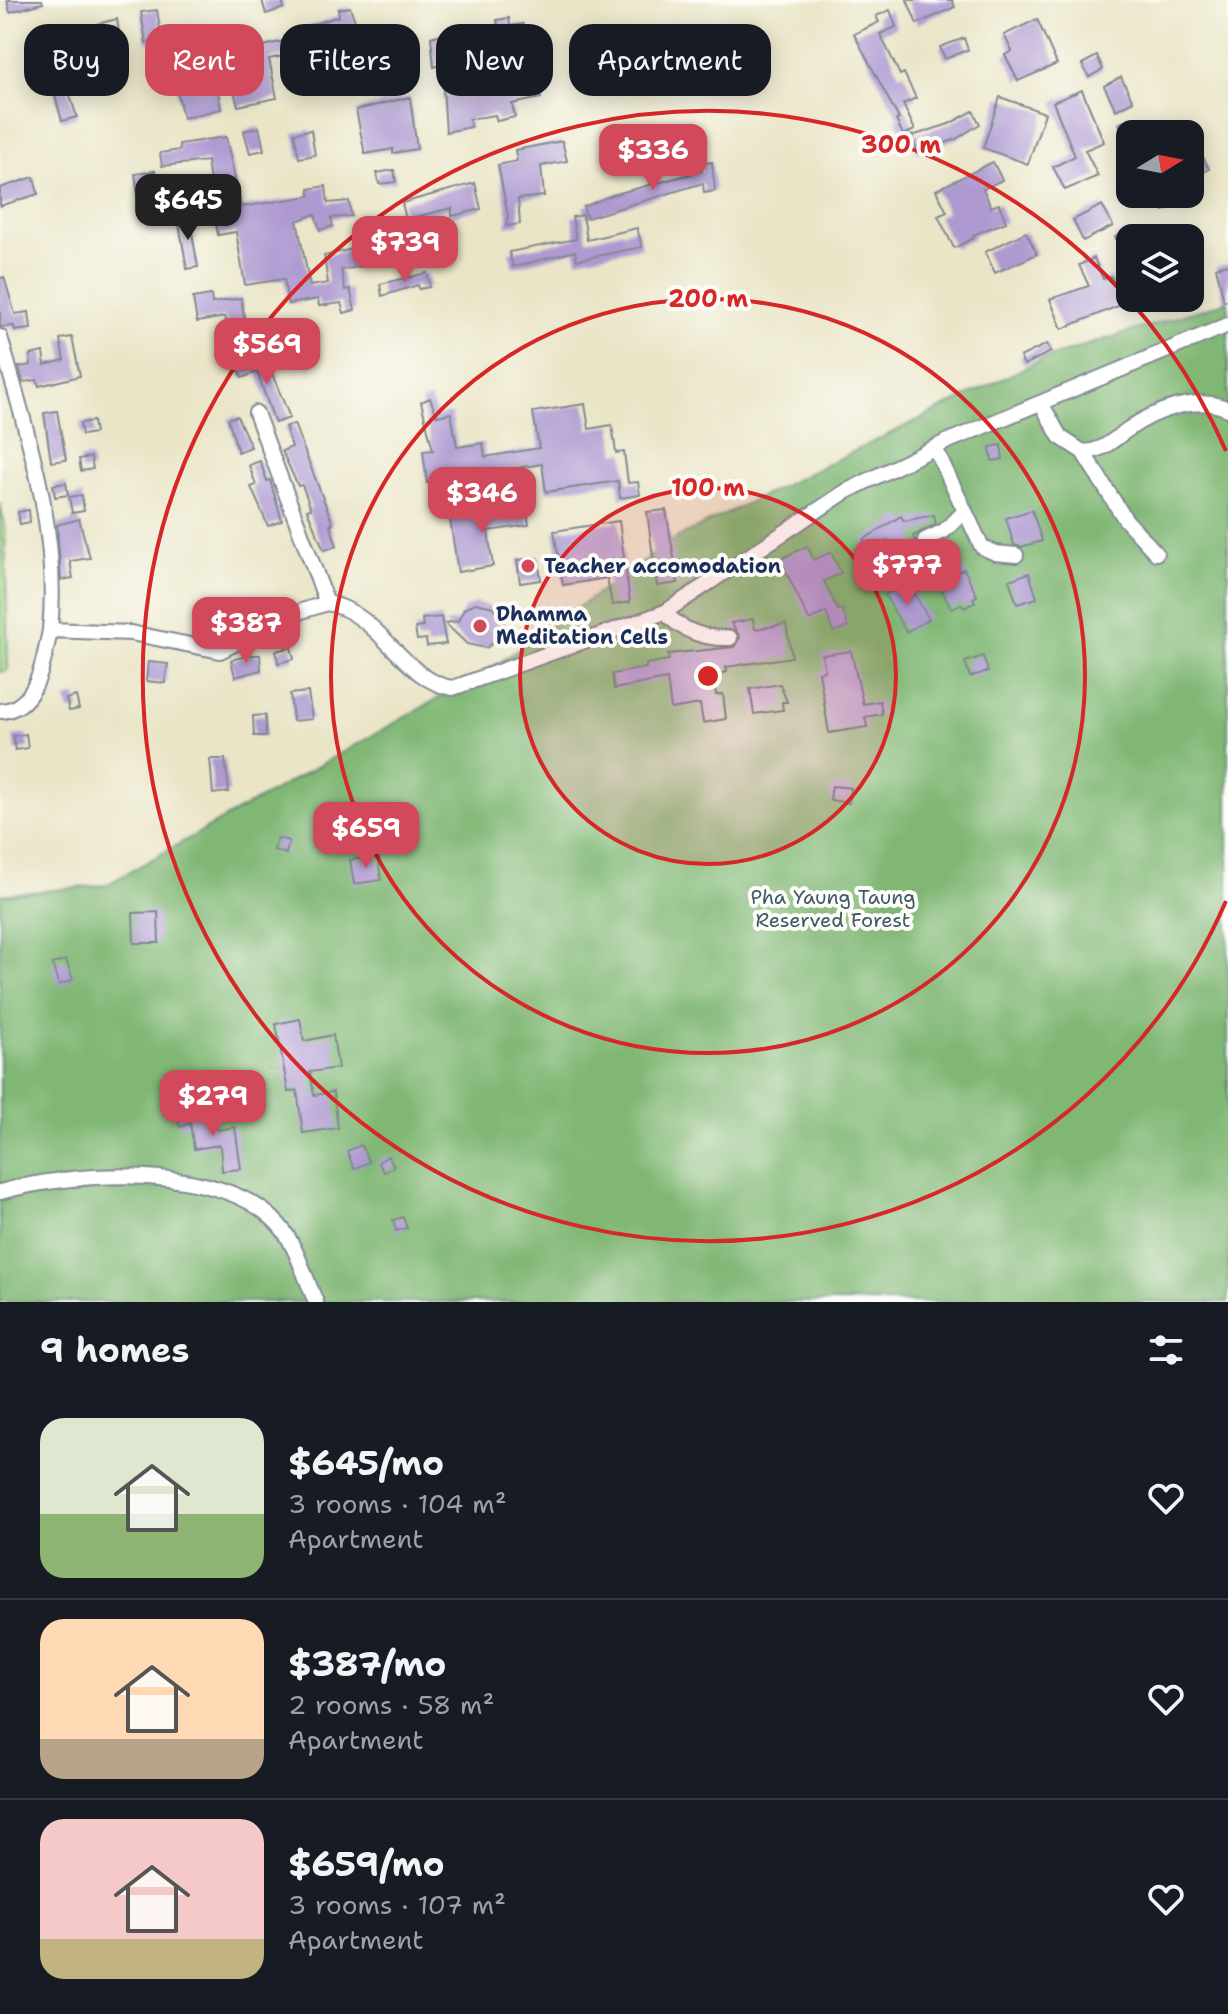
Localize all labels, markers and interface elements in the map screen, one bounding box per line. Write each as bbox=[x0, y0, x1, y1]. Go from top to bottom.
chip: Buy bbox=[24, 24, 129, 96]
chip: Rent bbox=[145, 24, 264, 96]
chip: Filters bbox=[280, 24, 420, 96]
chip: New bbox=[436, 24, 553, 96]
chip: Apartment bbox=[569, 24, 771, 96]
north arrow bbox=[1116, 120, 1204, 208]
map controls bbox=[1116, 120, 1204, 312]
pin: $336 bbox=[606, 124, 700, 192]
text: 300 m bbox=[861, 129, 941, 161]
text: $336 bbox=[617, 132, 689, 167]
pin: $645 bbox=[141, 174, 235, 242]
text: $645 bbox=[153, 182, 223, 217]
pin: $739 bbox=[358, 216, 452, 284]
text: $739 bbox=[370, 224, 440, 259]
button: layers bbox=[1116, 224, 1204, 312]
text: 200 m bbox=[668, 283, 748, 315]
pin: $569 bbox=[220, 318, 314, 386]
text: $569 bbox=[232, 326, 302, 361]
pin: $346 bbox=[435, 467, 529, 535]
text: 100 m bbox=[671, 472, 745, 504]
text: $346 bbox=[446, 475, 518, 510]
pin: $777 bbox=[860, 539, 954, 607]
text: $777 bbox=[872, 547, 942, 582]
place label: Teacher accomodation bbox=[544, 553, 781, 579]
marker: Teacher accomodation bbox=[519, 557, 537, 575]
pin: $387 bbox=[199, 597, 293, 665]
place label: Dhamma Meditation Cells bbox=[496, 601, 668, 650]
text: $387 bbox=[210, 605, 282, 640]
marker: Dhamma Meditation Cells bbox=[471, 617, 489, 635]
centre of rings bbox=[694, 662, 722, 690]
pin: $659 bbox=[319, 802, 413, 870]
text: $659 bbox=[331, 810, 401, 845]
park label: Pha Yaung Taung Reserved Forest bbox=[750, 884, 916, 933]
pin: $279 bbox=[166, 1070, 260, 1138]
text: $279 bbox=[178, 1078, 248, 1113]
text: 9 homes bbox=[40, 1327, 189, 1373]
icon: filters bbox=[1144, 1328, 1188, 1372]
text: $645/mo bbox=[288, 1440, 444, 1486]
icon: home bbox=[104, 1450, 200, 1546]
icon: heart bbox=[1144, 1476, 1188, 1520]
text: 3 rooms · 104 m² bbox=[288, 1486, 507, 1521]
text: Apartment bbox=[288, 1521, 424, 1556]
text: $387/mo bbox=[288, 1641, 446, 1687]
icon: home bbox=[104, 1651, 200, 1747]
icon: heart bbox=[1144, 1677, 1188, 1721]
text: 2 rooms · 58 m² bbox=[288, 1687, 494, 1722]
text: Apartment bbox=[288, 1722, 424, 1757]
text: $659/mo bbox=[288, 1841, 445, 1887]
icon: home bbox=[104, 1851, 200, 1947]
icon: heart bbox=[1144, 1877, 1188, 1921]
text: 3 rooms · 107 m² bbox=[288, 1887, 506, 1922]
text: Apartment bbox=[288, 1922, 424, 1957]

